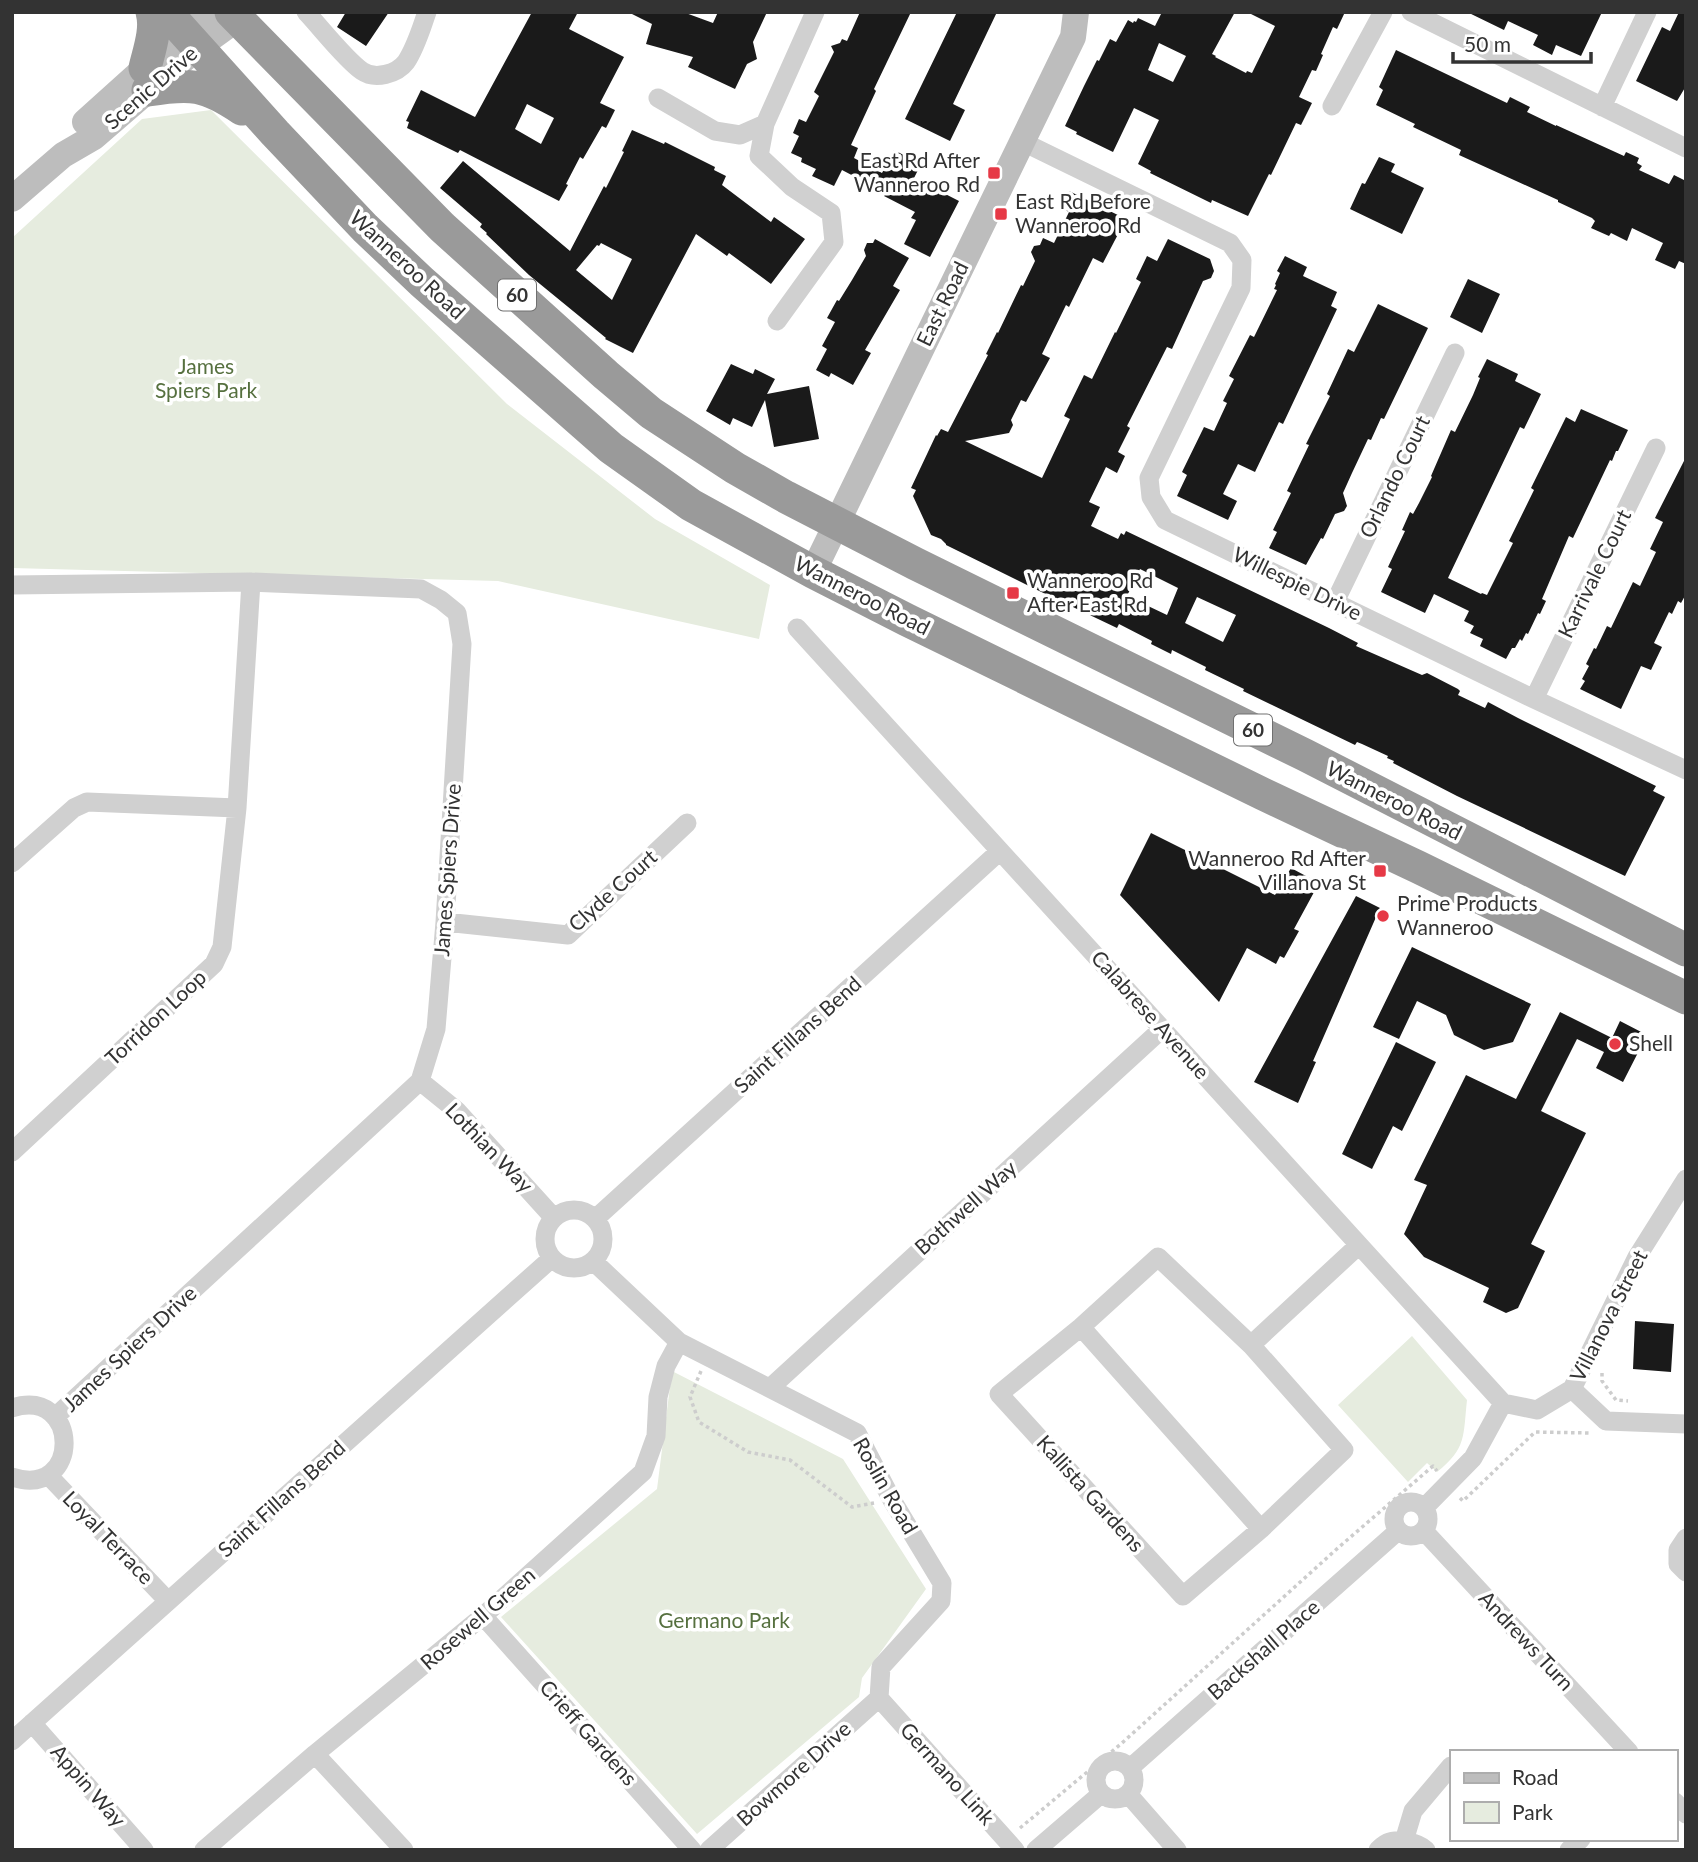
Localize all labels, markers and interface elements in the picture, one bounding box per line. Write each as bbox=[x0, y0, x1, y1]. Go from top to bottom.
scale bar bbox=[1453, 21, 1591, 65]
text: 50 m bbox=[1464, 31, 1511, 56]
street label: Scenic Drive bbox=[99, 40, 201, 134]
place label: East Rd After Wanneroo Rd bbox=[854, 147, 980, 196]
marker: East Rd After Wanneroo Rd bbox=[986, 165, 1002, 181]
place label: East Rd Before Wanneroo Rd bbox=[1015, 188, 1151, 237]
street label: Wanneroo Road bbox=[345, 204, 471, 324]
marker: East Rd Before Wanneroo Rd bbox=[993, 206, 1009, 222]
street label: East Road bbox=[910, 257, 973, 350]
road number: 60 bbox=[498, 280, 536, 310]
park label: James Spiers Park bbox=[155, 353, 257, 402]
street label: Orlando Court bbox=[1353, 411, 1434, 542]
street label: Karrivale Court bbox=[1552, 505, 1636, 642]
street label: Willespie Drive bbox=[1229, 541, 1366, 625]
street label: Wanneroo Road bbox=[791, 550, 935, 640]
place label: Wanneroo Rd After East Rd bbox=[1027, 567, 1153, 616]
marker: Wanneroo Rd After East Rd bbox=[1005, 585, 1021, 601]
road number: 60 bbox=[1234, 715, 1272, 746]
street label: Wanneroo Road bbox=[1323, 755, 1467, 845]
street label: James Spiers Drive bbox=[428, 783, 465, 957]
street label: Clyde Court bbox=[563, 843, 662, 936]
place label: Wanneroo Rd After Villanova St bbox=[1188, 845, 1366, 894]
marker: Wanneroo Rd After Villanova St bbox=[1372, 863, 1388, 879]
place label: Prime Products Wanneroo bbox=[1397, 890, 1537, 939]
marker: Prime Products Wanneroo bbox=[1375, 908, 1391, 924]
street label: Calabrese Avenue bbox=[1087, 945, 1215, 1083]
street label: Torridon Loop bbox=[99, 964, 210, 1070]
street label: Saint Fillans Bend bbox=[728, 970, 866, 1098]
place label: Shell bbox=[1629, 1030, 1673, 1055]
marker: Shell bbox=[1607, 1036, 1623, 1052]
street label: Lothian Way bbox=[441, 1097, 539, 1197]
street label: Bothwell Way bbox=[909, 1155, 1021, 1259]
street label: Villanova Street bbox=[1564, 1245, 1652, 1385]
street label: James Spiers Drive bbox=[57, 1280, 201, 1416]
street label: Kallista Gardens bbox=[1032, 1430, 1150, 1556]
street label: Roslin Road bbox=[849, 1433, 924, 1538]
street label: Saint Fillans Bend bbox=[212, 1434, 350, 1562]
street label: Loyal Terrace bbox=[58, 1485, 160, 1589]
street label: Rosewell Green bbox=[415, 1561, 539, 1674]
street label: Andrews Turn bbox=[1475, 1585, 1580, 1695]
street label: Backshall Place bbox=[1202, 1594, 1324, 1704]
park label: Germano Park bbox=[658, 1607, 790, 1632]
street label: Crieff Gardens bbox=[535, 1674, 643, 1790]
street label: Bowmore Drive bbox=[731, 1715, 855, 1831]
street label: Germano Link bbox=[896, 1717, 1001, 1829]
street label: Appin Way bbox=[47, 1739, 132, 1832]
legend bbox=[1450, 1750, 1677, 1841]
text: Road bbox=[1512, 1764, 1559, 1789]
text: Park bbox=[1512, 1799, 1553, 1824]

